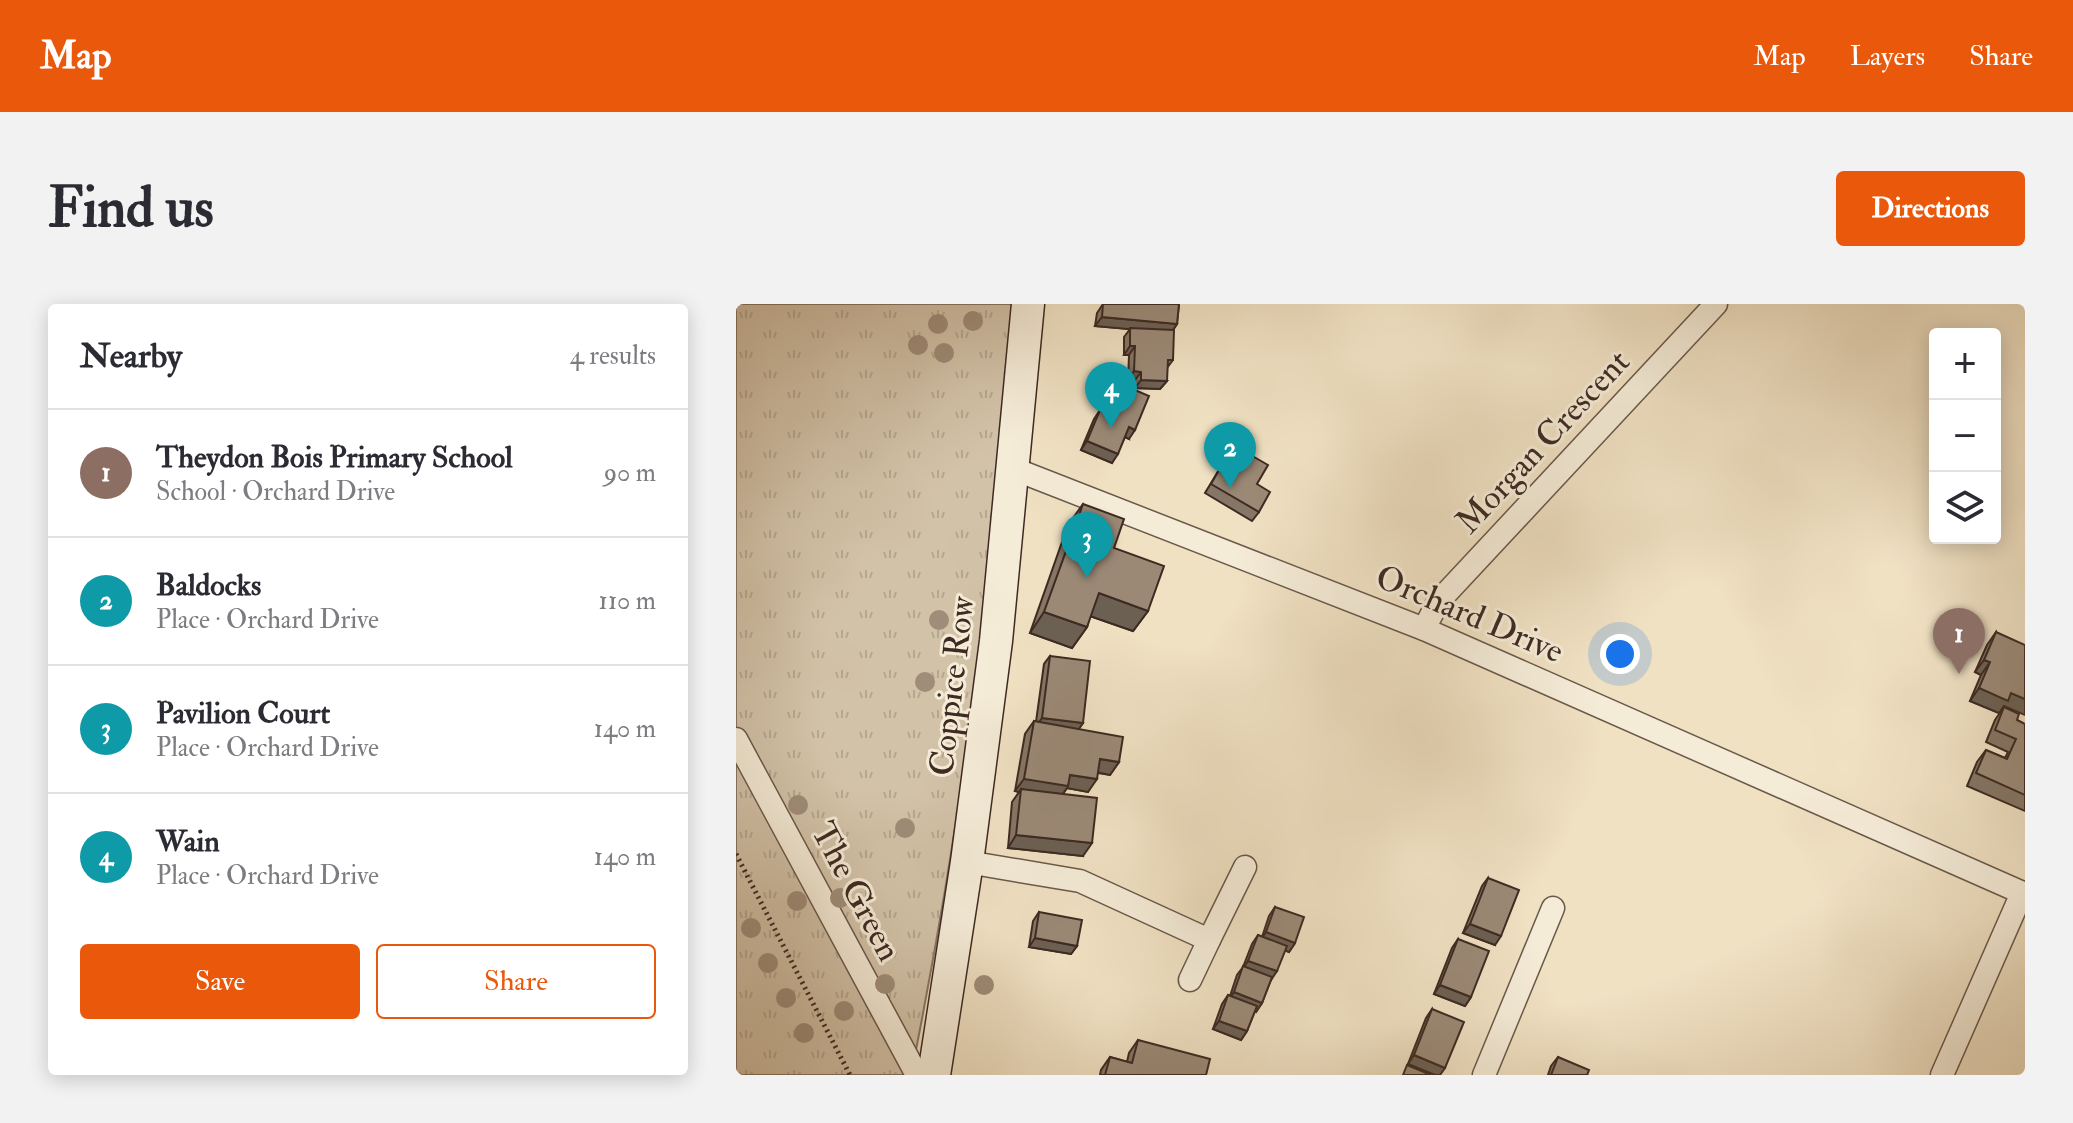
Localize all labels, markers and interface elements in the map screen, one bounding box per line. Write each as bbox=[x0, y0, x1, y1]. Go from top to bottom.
text: Map bbox=[40, 32, 111, 80]
text: Map bbox=[1753, 39, 1806, 74]
text: Layers bbox=[1850, 39, 1925, 74]
text: Share bbox=[1969, 39, 2033, 74]
button: Directions bbox=[1836, 171, 2025, 246]
text: Find us bbox=[48, 173, 214, 244]
map controls bbox=[1929, 328, 2001, 544]
button: + bbox=[1929, 328, 2001, 400]
text: Nearby bbox=[80, 335, 182, 378]
text: 4 results bbox=[570, 340, 656, 372]
street label: Morgan Crescent bbox=[1447, 341, 1639, 543]
pin: 4 bbox=[1085, 362, 1137, 428]
button: − bbox=[1929, 400, 2001, 472]
pin: 2 bbox=[1204, 422, 1256, 488]
text: Theydon Bois Primary School bbox=[156, 439, 513, 476]
text: 1 bbox=[101, 457, 111, 489]
text: 90 m bbox=[604, 457, 656, 489]
button: layers bbox=[1929, 472, 2001, 544]
text: School · Orchard Drive bbox=[156, 476, 395, 508]
pin: 3 bbox=[1061, 512, 1113, 578]
street label: Orchard Drive bbox=[1369, 556, 1570, 673]
text: Baldocks bbox=[156, 567, 261, 604]
text: 2 bbox=[99, 585, 113, 617]
text: 110 m bbox=[599, 585, 656, 617]
street label: Coppice Row bbox=[920, 593, 985, 778]
text: Place · Orchard Drive bbox=[156, 604, 379, 636]
pin: 1 bbox=[1933, 608, 1985, 674]
your location bbox=[1600, 634, 1640, 674]
text: Pavilion Court bbox=[156, 695, 330, 732]
text: 3 bbox=[101, 713, 111, 745]
text: 140 m bbox=[594, 713, 656, 745]
text: Place · Orchard Drive bbox=[156, 732, 379, 764]
street label: The Green bbox=[801, 815, 910, 969]
text: Wain bbox=[156, 823, 220, 860]
text: 4 bbox=[99, 841, 113, 873]
text: 140 m bbox=[594, 841, 656, 873]
text: Place · Orchard Drive bbox=[156, 860, 379, 892]
button: Save bbox=[80, 944, 360, 1019]
button: Share bbox=[376, 944, 656, 1019]

